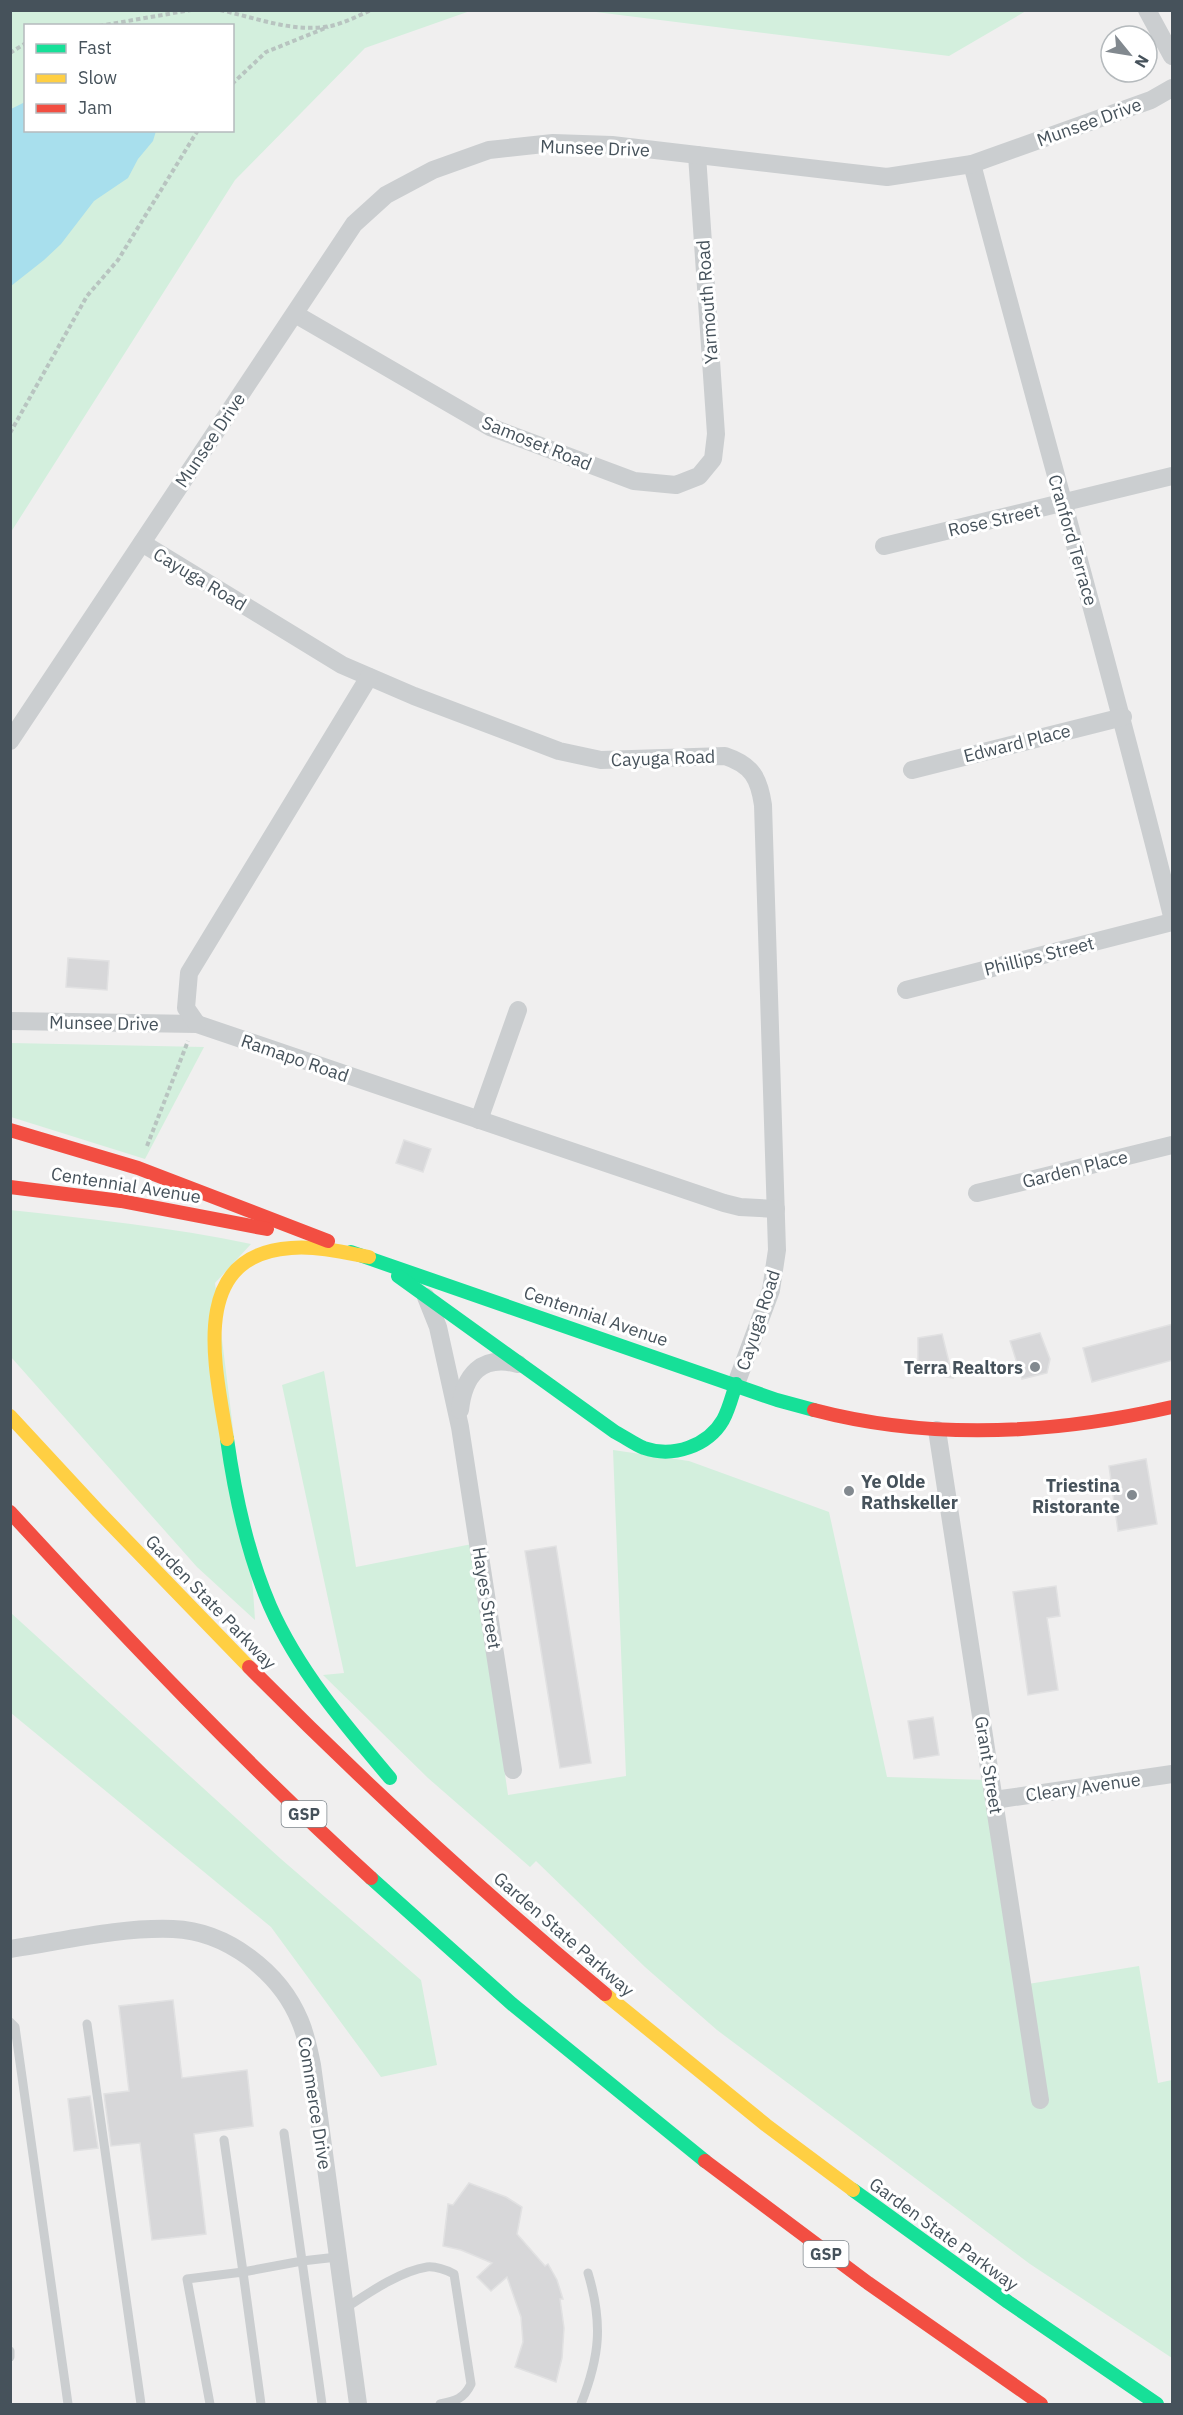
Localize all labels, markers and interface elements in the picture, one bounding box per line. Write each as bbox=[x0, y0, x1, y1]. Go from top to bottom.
legend bbox=[24, 24, 234, 132]
north arrow bbox=[1099, 24, 1159, 84]
text: Fast bbox=[78, 36, 112, 59]
text: N bbox=[1130, 51, 1154, 72]
text: Slow bbox=[78, 66, 117, 89]
street label: Munsee Drive bbox=[1034, 92, 1145, 152]
text: Jam bbox=[78, 96, 113, 119]
street label: Munsee Drive bbox=[540, 135, 650, 161]
street label: Yarmouth Road bbox=[691, 239, 723, 365]
street label: Munsee Drive bbox=[170, 388, 250, 492]
street label: Samoset Road bbox=[479, 411, 595, 475]
street label: Cranford Terrace bbox=[1043, 472, 1103, 608]
street label: Rose Street bbox=[946, 498, 1042, 542]
street label: Cayuga Road bbox=[149, 542, 251, 616]
street label: Edward Place bbox=[961, 719, 1073, 767]
street label: Cayuga Road bbox=[610, 745, 716, 771]
street label: Phillips Street bbox=[982, 931, 1096, 981]
street label: Munsee Drive bbox=[49, 1011, 159, 1035]
street label: Ramapo Road bbox=[238, 1029, 352, 1087]
street label: Garden Place bbox=[1020, 1145, 1130, 1193]
street label: Centennial Avenue bbox=[50, 1162, 203, 1208]
street label: Cayuga Road bbox=[731, 1267, 785, 1373]
street label: Centennial Avenue bbox=[521, 1281, 671, 1352]
place label: Terra Realtors bbox=[904, 1356, 1023, 1379]
marker: Terra Realtors bbox=[1028, 1360, 1042, 1374]
place label: Ye Olde Rathskeller bbox=[861, 1470, 958, 1514]
place label: Triestina Ristorante bbox=[1032, 1474, 1120, 1518]
marker: Ye Olde Rathskeller bbox=[842, 1484, 856, 1498]
marker: Triestina Ristorante bbox=[1125, 1488, 1139, 1502]
street label: Garden State Parkway bbox=[141, 1530, 281, 1674]
street label: Hayes Street bbox=[468, 1545, 506, 1651]
street label: Grant Street bbox=[970, 1714, 1008, 1816]
street label: Cleary Avenue bbox=[1024, 1768, 1142, 1806]
road number: GSP bbox=[282, 1801, 326, 1827]
street label: Garden State Parkway bbox=[489, 1867, 639, 2001]
street label: Commerce Drive bbox=[293, 2035, 337, 2171]
street label: Garden State Parkway bbox=[865, 2172, 1023, 2296]
road number: GSP bbox=[804, 2241, 848, 2267]

